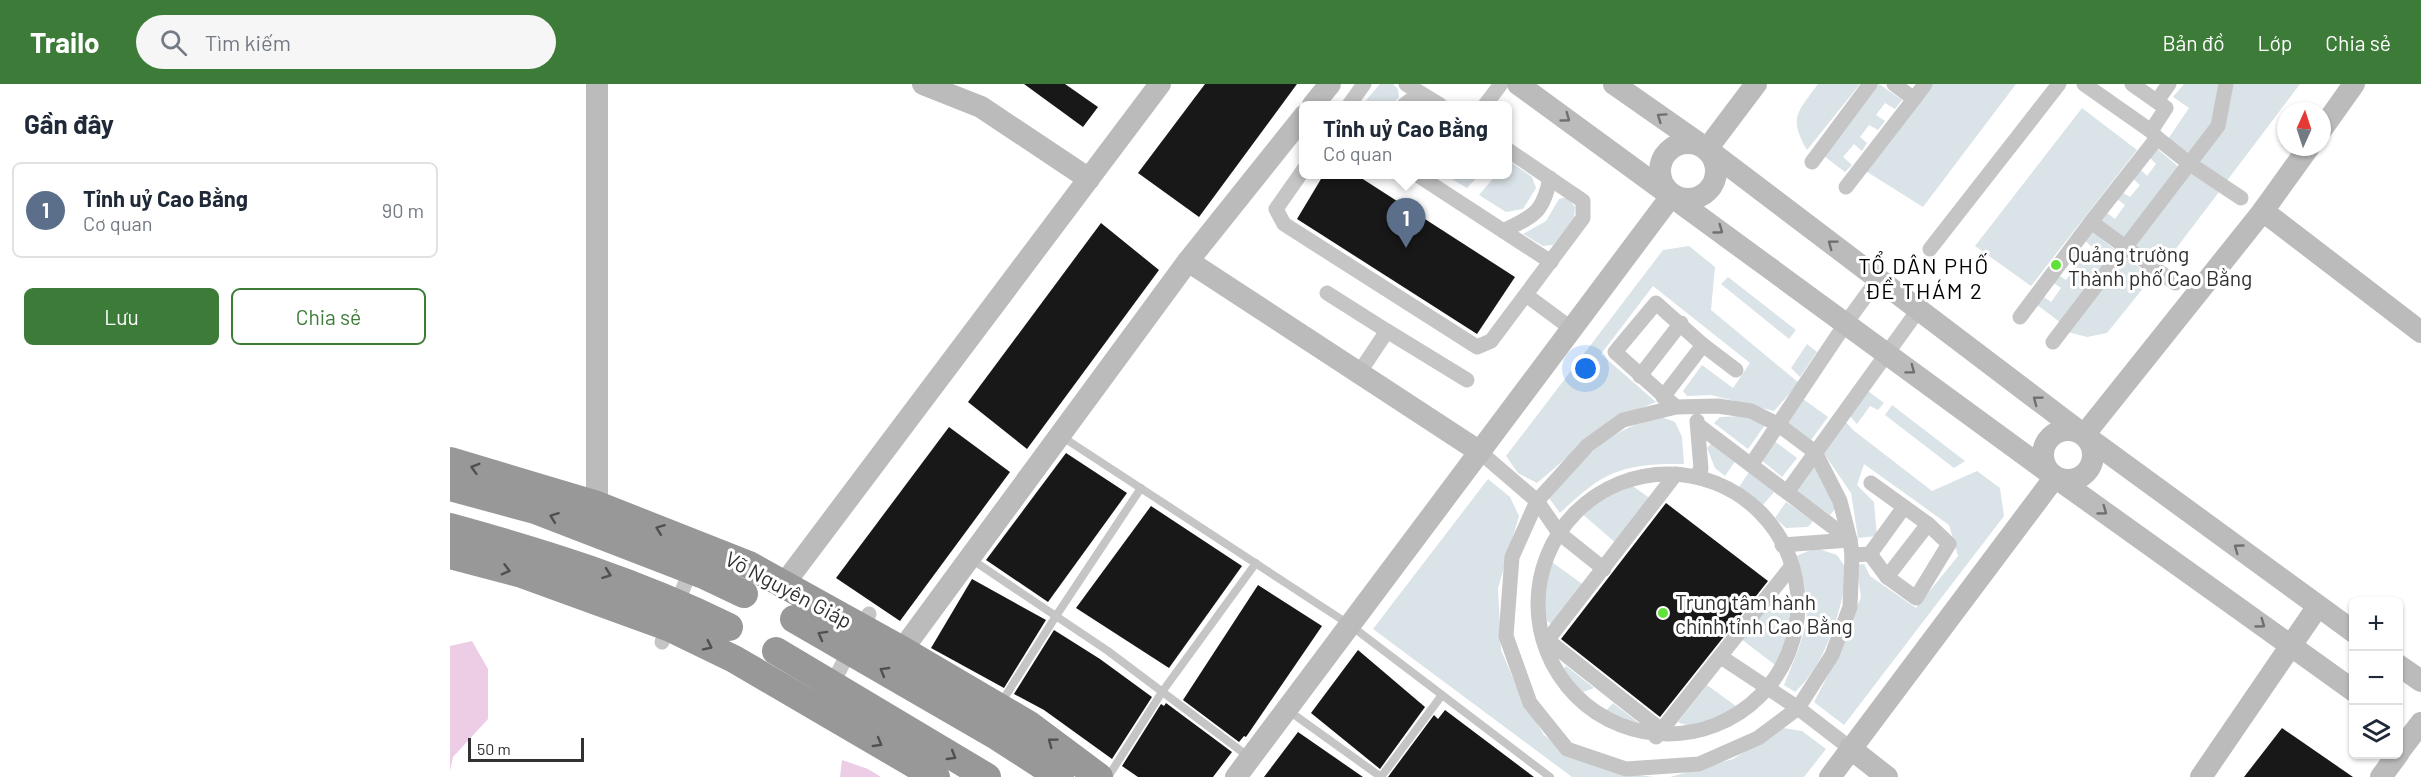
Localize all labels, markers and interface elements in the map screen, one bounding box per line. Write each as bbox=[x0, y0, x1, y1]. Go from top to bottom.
search box bbox=[136, 15, 556, 69]
text: Trailo bbox=[30, 25, 100, 59]
icon: search bbox=[157, 26, 190, 59]
text: Tìm kiếm bbox=[205, 29, 291, 55]
text: Bản đồ bbox=[2163, 30, 2225, 55]
text: Lớp bbox=[2258, 30, 2292, 55]
text: Chia sẻ bbox=[2325, 30, 2391, 55]
popup bbox=[1299, 101, 1512, 179]
north arrow bbox=[2277, 102, 2331, 156]
text: Gần đây bbox=[24, 108, 114, 139]
one-way arrow bbox=[1559, 111, 1570, 122]
one-way arrow bbox=[1656, 113, 1667, 124]
text: Tỉnh uỷ Cao Bằng bbox=[1323, 115, 1488, 141]
text: Cơ quan bbox=[1323, 141, 1393, 165]
text: Tỉnh uỷ Cao Bằng bbox=[83, 185, 248, 211]
text: 1 bbox=[42, 198, 49, 222]
text: 90 m bbox=[382, 198, 424, 222]
pin: 1 bbox=[1386, 198, 1426, 248]
text: Cơ quan bbox=[83, 211, 153, 235]
one-way arrow bbox=[1713, 222, 1724, 233]
one-way arrow bbox=[1827, 240, 1838, 251]
place label: Quảng trường Thành phố Cao Bằng bbox=[2068, 241, 2252, 290]
district label: TỔ DÂN PHỐ ĐỀ THÁM 2 bbox=[1858, 251, 1990, 303]
marker: Quảng trường Thành phố Cao Bằng bbox=[2049, 258, 2063, 272]
button: Lưu bbox=[24, 288, 219, 345]
button: Chia sẻ bbox=[231, 288, 426, 345]
your location bbox=[1571, 354, 1600, 383]
one-way arrow bbox=[1904, 363, 1915, 374]
one-way arrow bbox=[2033, 396, 2044, 407]
one-way arrow bbox=[470, 463, 481, 475]
one-way arrow bbox=[2096, 504, 2107, 515]
one-way arrow bbox=[549, 512, 560, 524]
one-way arrow bbox=[655, 524, 666, 537]
one-way arrow bbox=[2234, 544, 2245, 555]
street label: Võ Nguyên Giáp bbox=[721, 545, 857, 633]
one-way arrow bbox=[501, 563, 511, 575]
one-way arrow bbox=[601, 567, 611, 580]
place label: Trung tâm hành chính tỉnh Cao Bằng bbox=[1675, 589, 1853, 638]
map controls bbox=[2349, 597, 2403, 759]
button: + bbox=[2349, 597, 2403, 651]
marker: Trung tâm hành chính tỉnh Cao Bằng bbox=[1656, 606, 1670, 620]
one-way arrow bbox=[2255, 617, 2266, 628]
one-way arrow bbox=[818, 631, 828, 642]
one-way arrow bbox=[702, 639, 713, 651]
button: − bbox=[2349, 651, 2403, 705]
one-way arrow bbox=[880, 666, 891, 678]
button: layers bbox=[2349, 705, 2403, 759]
scale bar bbox=[468, 735, 584, 762]
one-way arrow bbox=[871, 736, 882, 747]
one-way arrow bbox=[1048, 738, 1059, 749]
text: 50 m bbox=[477, 739, 511, 758]
one-way arrow bbox=[946, 749, 956, 761]

